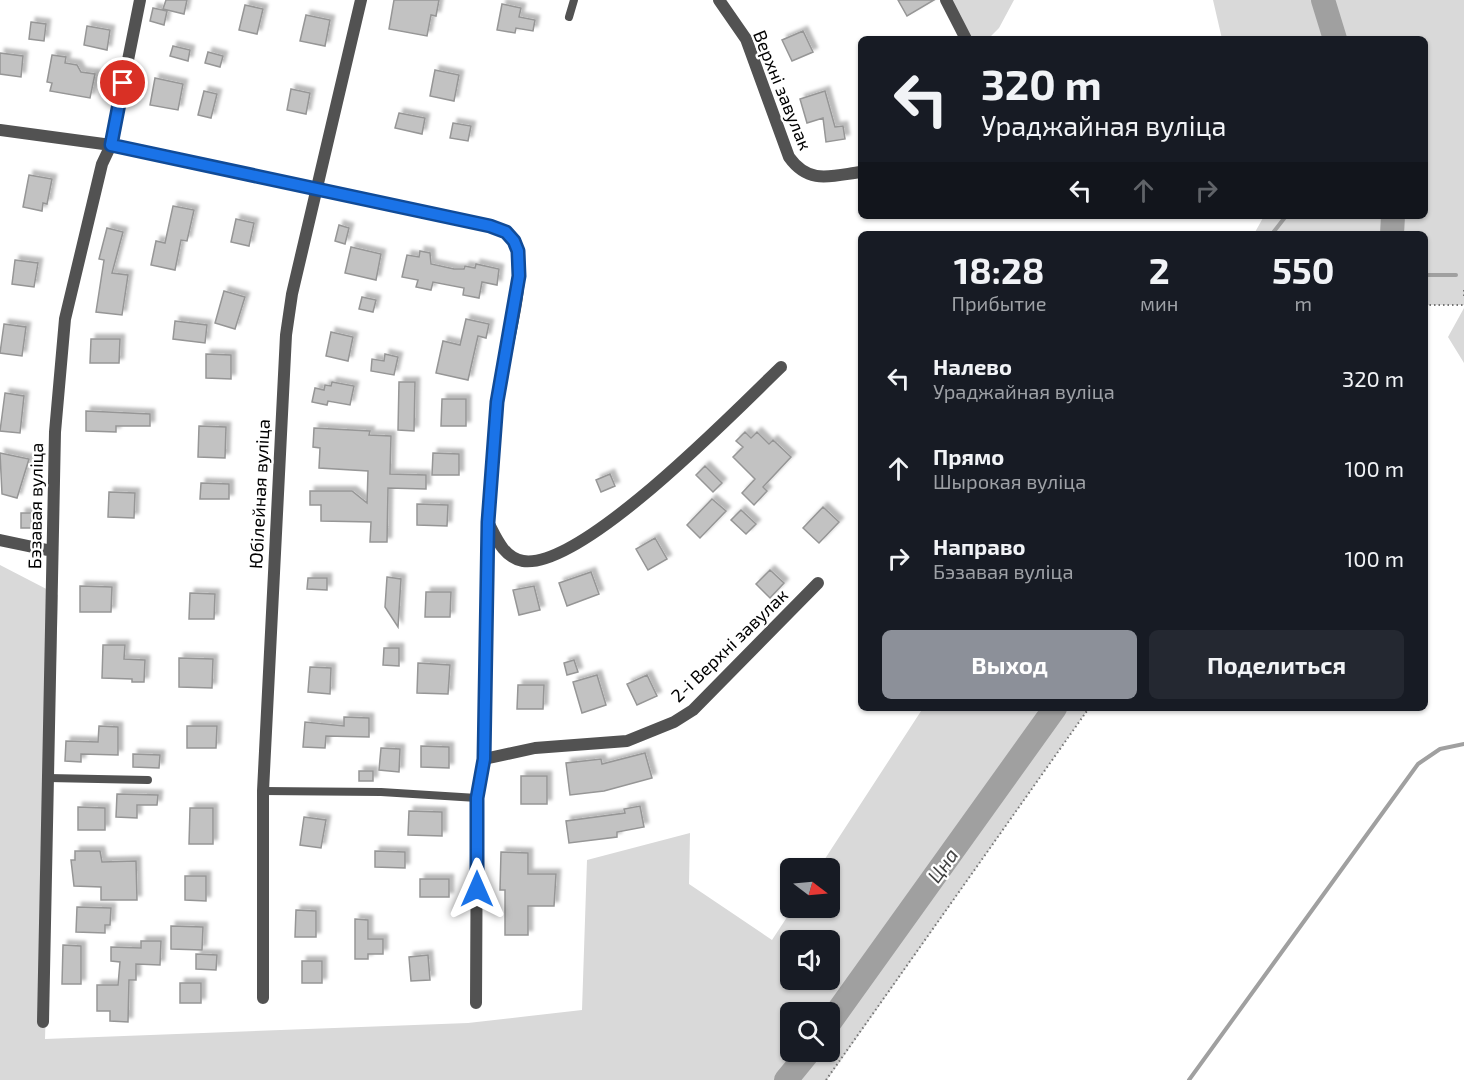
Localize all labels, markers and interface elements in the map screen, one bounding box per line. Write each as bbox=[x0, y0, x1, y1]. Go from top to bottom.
street label: Верхні завулак bbox=[749, 27, 817, 153]
pin bbox=[97, 57, 148, 108]
text: 320 m bbox=[981, 58, 1102, 108]
icon: left bbox=[882, 60, 960, 138]
icon: arrive bbox=[106, 66, 139, 99]
text: Ураджайная вуліца bbox=[981, 109, 1226, 141]
icon: left bbox=[1064, 174, 1097, 207]
icon: ahead bbox=[1127, 174, 1160, 207]
icon: right bbox=[1190, 174, 1223, 207]
text: 18:28 bbox=[954, 248, 1044, 291]
text: 2 bbox=[1149, 248, 1170, 291]
text: 550 bbox=[1272, 248, 1334, 291]
text: Прибытие bbox=[952, 291, 1047, 315]
text: мин bbox=[1140, 291, 1178, 315]
text: m bbox=[1294, 291, 1312, 315]
text: Налево bbox=[933, 353, 1012, 379]
icon: left bbox=[882, 362, 915, 395]
text: 320 m bbox=[1342, 365, 1404, 391]
text: Ураджайная вуліца bbox=[933, 379, 1115, 403]
street label: Юбілейная вуліца bbox=[244, 418, 274, 570]
street label: Бэзавая вуліца bbox=[23, 443, 47, 569]
text: Прямо bbox=[933, 443, 1004, 469]
icon: ahead bbox=[882, 452, 915, 485]
text: 100 m bbox=[1345, 455, 1404, 481]
text: Шырокая вуліца bbox=[933, 469, 1086, 493]
text: Направо bbox=[933, 533, 1026, 559]
icon: right bbox=[882, 542, 915, 575]
text: 100 m bbox=[1345, 545, 1404, 571]
text: Бэзавая вуліца bbox=[933, 559, 1073, 583]
street label: 2-і Верхні завулак bbox=[666, 583, 792, 706]
button: Выход bbox=[882, 630, 1137, 699]
button: Поделиться bbox=[1149, 630, 1404, 699]
water label: Цна bbox=[921, 843, 963, 887]
position arrow bbox=[445, 857, 509, 921]
north arrow bbox=[780, 858, 840, 918]
map controls bbox=[780, 858, 840, 1062]
button: sound bbox=[780, 930, 840, 990]
button: search bbox=[780, 1002, 840, 1062]

